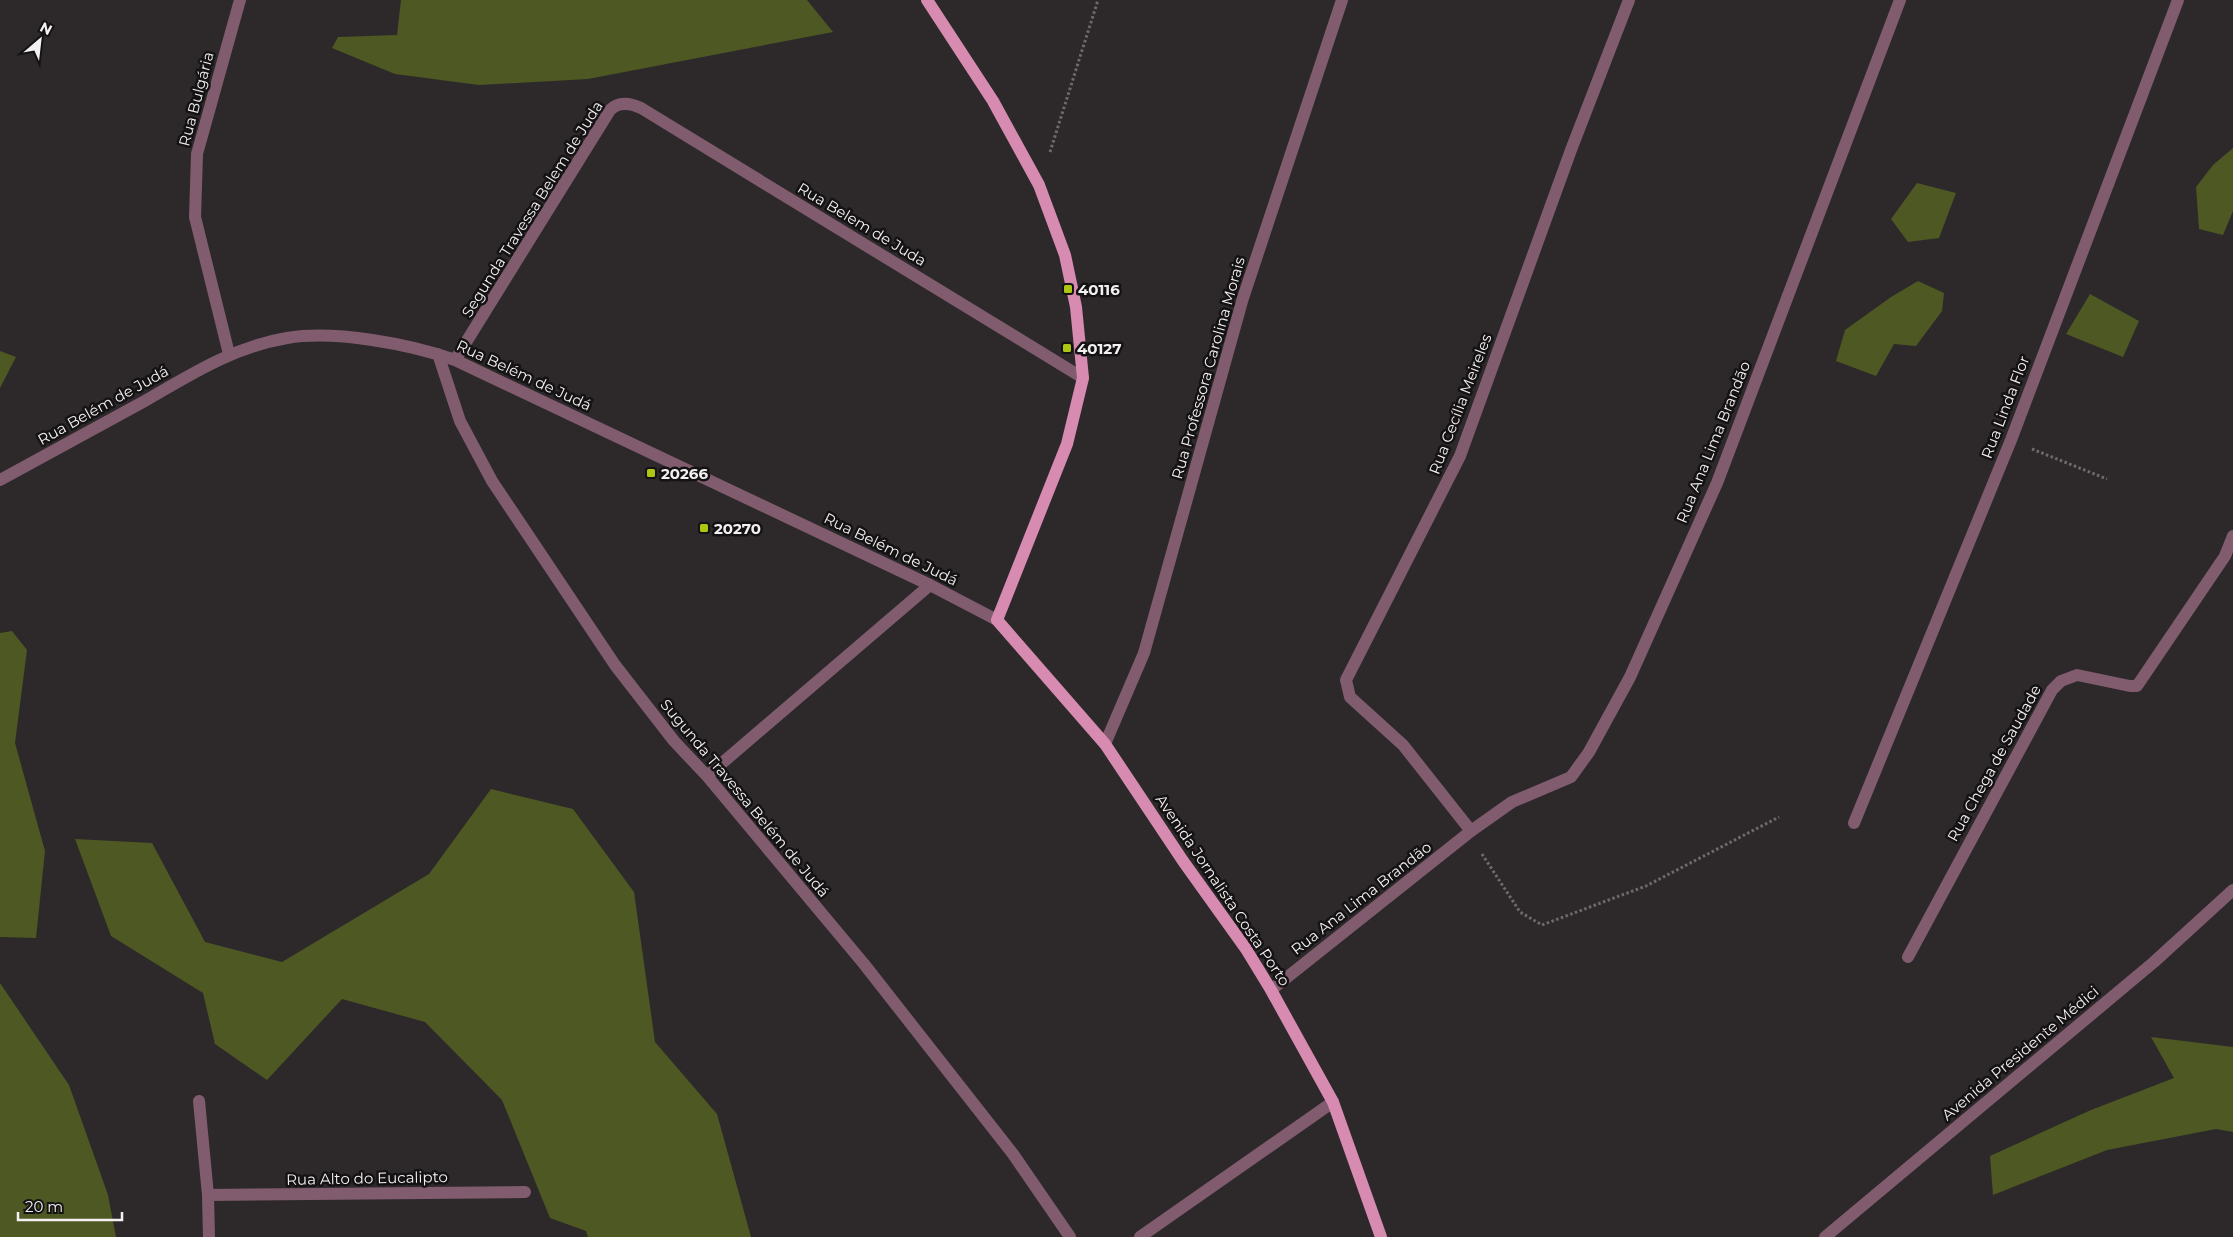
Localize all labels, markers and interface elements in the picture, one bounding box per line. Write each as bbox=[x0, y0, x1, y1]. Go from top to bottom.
north arrow bbox=[15, 15, 65, 65]
text: N bbox=[37, 18, 55, 39]
street label: Rua Bulgária bbox=[174, 50, 218, 148]
street label: Segunda Travessa Belem de Juda bbox=[457, 97, 607, 321]
street label: Rua Belem de Juda bbox=[794, 178, 930, 270]
street label: Rua Professora Carolina Morais bbox=[1167, 255, 1249, 481]
place label: 40116 bbox=[1078, 280, 1120, 299]
marker: 40116 bbox=[1062, 283, 1074, 295]
street label: Rua Cecília Meireles bbox=[1424, 331, 1496, 477]
street label: Rua Belém de Judá bbox=[453, 335, 595, 415]
place label: 40127 bbox=[1077, 339, 1122, 358]
marker: 40127 bbox=[1061, 342, 1073, 354]
street label: Rua Linda Flor bbox=[1977, 353, 2033, 461]
street label: Rua Ana Lima Brandão bbox=[1672, 358, 1754, 526]
street label: Rua Belém de Judá bbox=[34, 361, 172, 449]
place label: 20266 bbox=[661, 464, 708, 483]
marker: 20266 bbox=[645, 467, 657, 479]
street label: Rua Belém de Judá bbox=[821, 508, 961, 590]
place label: 20270 bbox=[714, 519, 761, 538]
marker: 20270 bbox=[698, 522, 710, 534]
street label: Rua Chega de Saudade bbox=[1943, 681, 2045, 845]
street label: Sugunda Travessa Belém de Judá bbox=[656, 695, 834, 901]
street label: Avenida Jornalista Costa Porto bbox=[1152, 790, 1294, 990]
street label: Rua Ana Lima Brandão bbox=[1287, 837, 1435, 959]
street label: Avenida Presidente Médici bbox=[1938, 982, 2102, 1124]
street label: Rua Alto do Eucalipto bbox=[286, 1167, 448, 1189]
scale bar bbox=[18, 1190, 121, 1222]
text: 20 m bbox=[25, 1197, 63, 1216]

